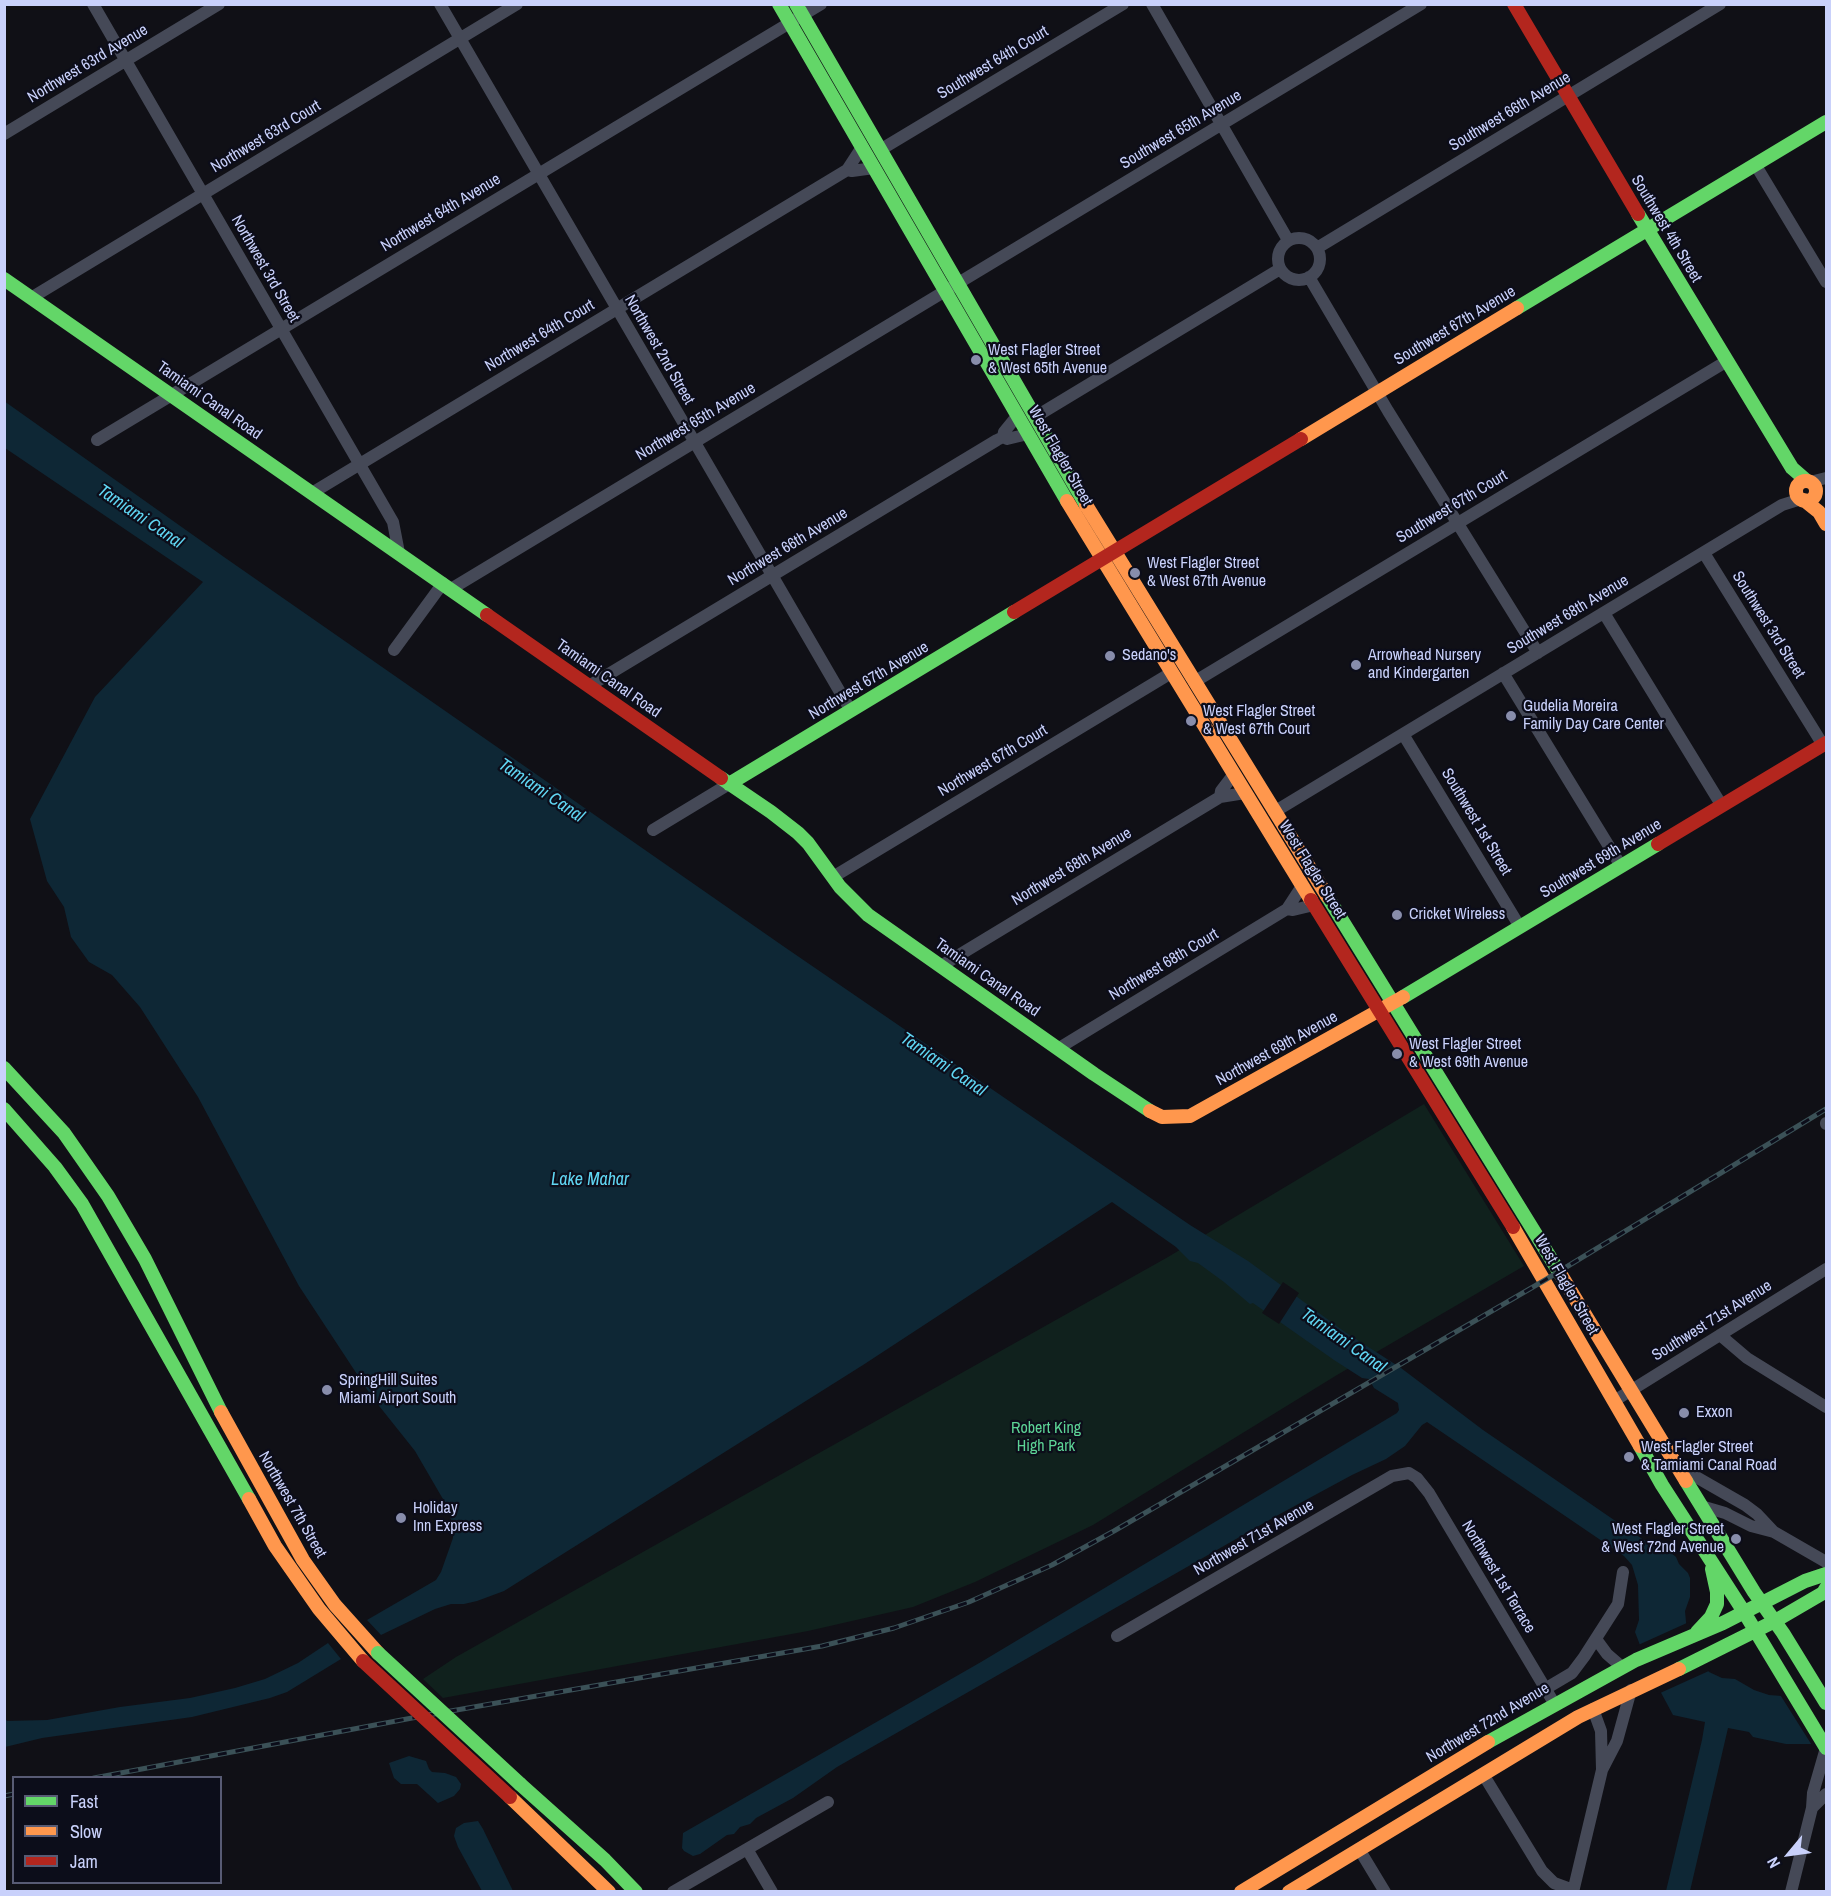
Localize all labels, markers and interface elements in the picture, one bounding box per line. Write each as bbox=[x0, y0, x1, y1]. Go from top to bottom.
street label: Northwest 63rd Avenue bbox=[24, 21, 152, 107]
street label: Southwest 64th Court bbox=[934, 22, 1052, 104]
street label: Southwest 66th Avenue bbox=[1446, 68, 1574, 156]
street label: Southwest 65th Avenue bbox=[1117, 86, 1245, 174]
street label: Northwest 63rd Court bbox=[208, 97, 324, 177]
street label: Northwest 64th Avenue bbox=[378, 170, 504, 256]
street label: Southwest 4th Street bbox=[1626, 172, 1706, 286]
street label: Northwest 3rd Street bbox=[227, 212, 303, 326]
street label: Southwest 67th Avenue bbox=[1391, 282, 1519, 370]
street label: Northwest 2nd Street bbox=[620, 292, 698, 408]
street label: Northwest 64th Court bbox=[482, 296, 598, 376]
place label: West Flagler Street & West 65th Avenue bbox=[988, 341, 1107, 379]
marker: West Flagler Street & West 65th Avenue bbox=[969, 353, 983, 367]
street label: Tamiami Canal Road bbox=[153, 358, 265, 444]
street label: Northwest 65th Avenue bbox=[633, 379, 759, 465]
street label: West Flagler Street bbox=[1024, 403, 1096, 509]
street label: Southwest 67th Court bbox=[1393, 466, 1511, 548]
water label: Tamiami Canal bbox=[93, 480, 187, 554]
street label: Northwest 66th Avenue bbox=[725, 504, 851, 590]
place label: West Flagler Street & West 67th Avenue bbox=[1147, 554, 1266, 592]
marker: West Flagler Street & West 67th Avenue bbox=[1128, 566, 1142, 580]
street label: Southwest 3rd Street bbox=[1727, 568, 1809, 682]
street label: Southwest 68th Avenue bbox=[1504, 571, 1632, 659]
street label: Tamiami Canal Road bbox=[552, 636, 664, 722]
street label: Northwest 67th Avenue bbox=[806, 638, 932, 724]
place label: Sedano's bbox=[1122, 646, 1176, 666]
place label: Arrowhead Nursery and Kindergarten bbox=[1368, 646, 1481, 684]
marker: Sedano's bbox=[1103, 649, 1117, 663]
marker: Arrowhead Nursery and Kindergarten bbox=[1349, 658, 1363, 672]
place label: Gudelia Moreira Family Day Care Center bbox=[1523, 697, 1664, 735]
place label: West Flagler Street & West 67th Court bbox=[1203, 702, 1315, 740]
marker: Gudelia Moreira Family Day Care Center bbox=[1504, 709, 1518, 723]
marker: West Flagler Street & West 67th Court bbox=[1184, 714, 1198, 728]
street label: Northwest 67th Court bbox=[935, 721, 1051, 801]
water label: Tamiami Canal bbox=[494, 754, 588, 828]
street label: Southwest 1st Street bbox=[1437, 765, 1515, 879]
street label: Southwest 69th Avenue bbox=[1537, 815, 1665, 903]
street label: West Flagler Street bbox=[1274, 817, 1350, 923]
street label: Northwest 68th Avenue bbox=[1009, 824, 1135, 910]
place label: Cricket Wireless bbox=[1409, 905, 1505, 925]
marker: Cricket Wireless bbox=[1390, 908, 1404, 922]
street label: Northwest 68th Court bbox=[1106, 925, 1222, 1005]
street label: Tamiami Canal Road bbox=[931, 935, 1043, 1021]
street label: Northwest 69th Avenue bbox=[1213, 1008, 1341, 1090]
water label: Tamiami Canal bbox=[896, 1028, 990, 1102]
place label: West Flagler Street & West 69th Avenue bbox=[1409, 1035, 1528, 1073]
marker: West Flagler Street & West 69th Avenue bbox=[1390, 1047, 1404, 1061]
water label: Lake Mahar bbox=[551, 1169, 629, 1191]
street label: West Flagler Street bbox=[1530, 1232, 1602, 1338]
street label: Southwest 71st Avenue bbox=[1649, 1276, 1775, 1366]
water label: Tamiami Canal bbox=[1296, 1304, 1390, 1378]
place label: SpringHill Suites Miami Airport South bbox=[339, 1371, 456, 1409]
marker: SpringHill Suites Miami Airport South bbox=[320, 1383, 334, 1397]
place label: Exxon bbox=[1696, 1403, 1732, 1423]
marker: Exxon bbox=[1677, 1406, 1691, 1420]
park label: Robert King High Park bbox=[1011, 1419, 1081, 1457]
place label: West Flagler Street & Tamiami Canal Road bbox=[1641, 1438, 1777, 1476]
street label: Northwest 7th Street bbox=[254, 1448, 330, 1562]
marker: West Flagler Street & Tamiami Canal Road bbox=[1622, 1450, 1636, 1464]
street label: Northwest 71st Avenue bbox=[1191, 1496, 1317, 1580]
place label: Holiday Inn Express bbox=[413, 1499, 482, 1537]
marker: Holiday Inn Express bbox=[394, 1511, 408, 1525]
street label: Northwest 1st Terrace bbox=[1457, 1517, 1539, 1637]
place label: West Flagler Street & West 72nd Avenue bbox=[1601, 1520, 1724, 1558]
marker: West Flagler Street & West 72nd Avenue bbox=[1729, 1532, 1743, 1546]
street label: Northwest 72nd Avenue bbox=[1423, 1679, 1553, 1767]
legend bbox=[12, 1776, 222, 1884]
text: Fast bbox=[70, 1789, 98, 1814]
text: Slow bbox=[70, 1819, 102, 1844]
north arrow bbox=[1759, 1824, 1819, 1884]
text: Jam bbox=[70, 1849, 98, 1874]
text: N bbox=[1761, 1853, 1785, 1872]

